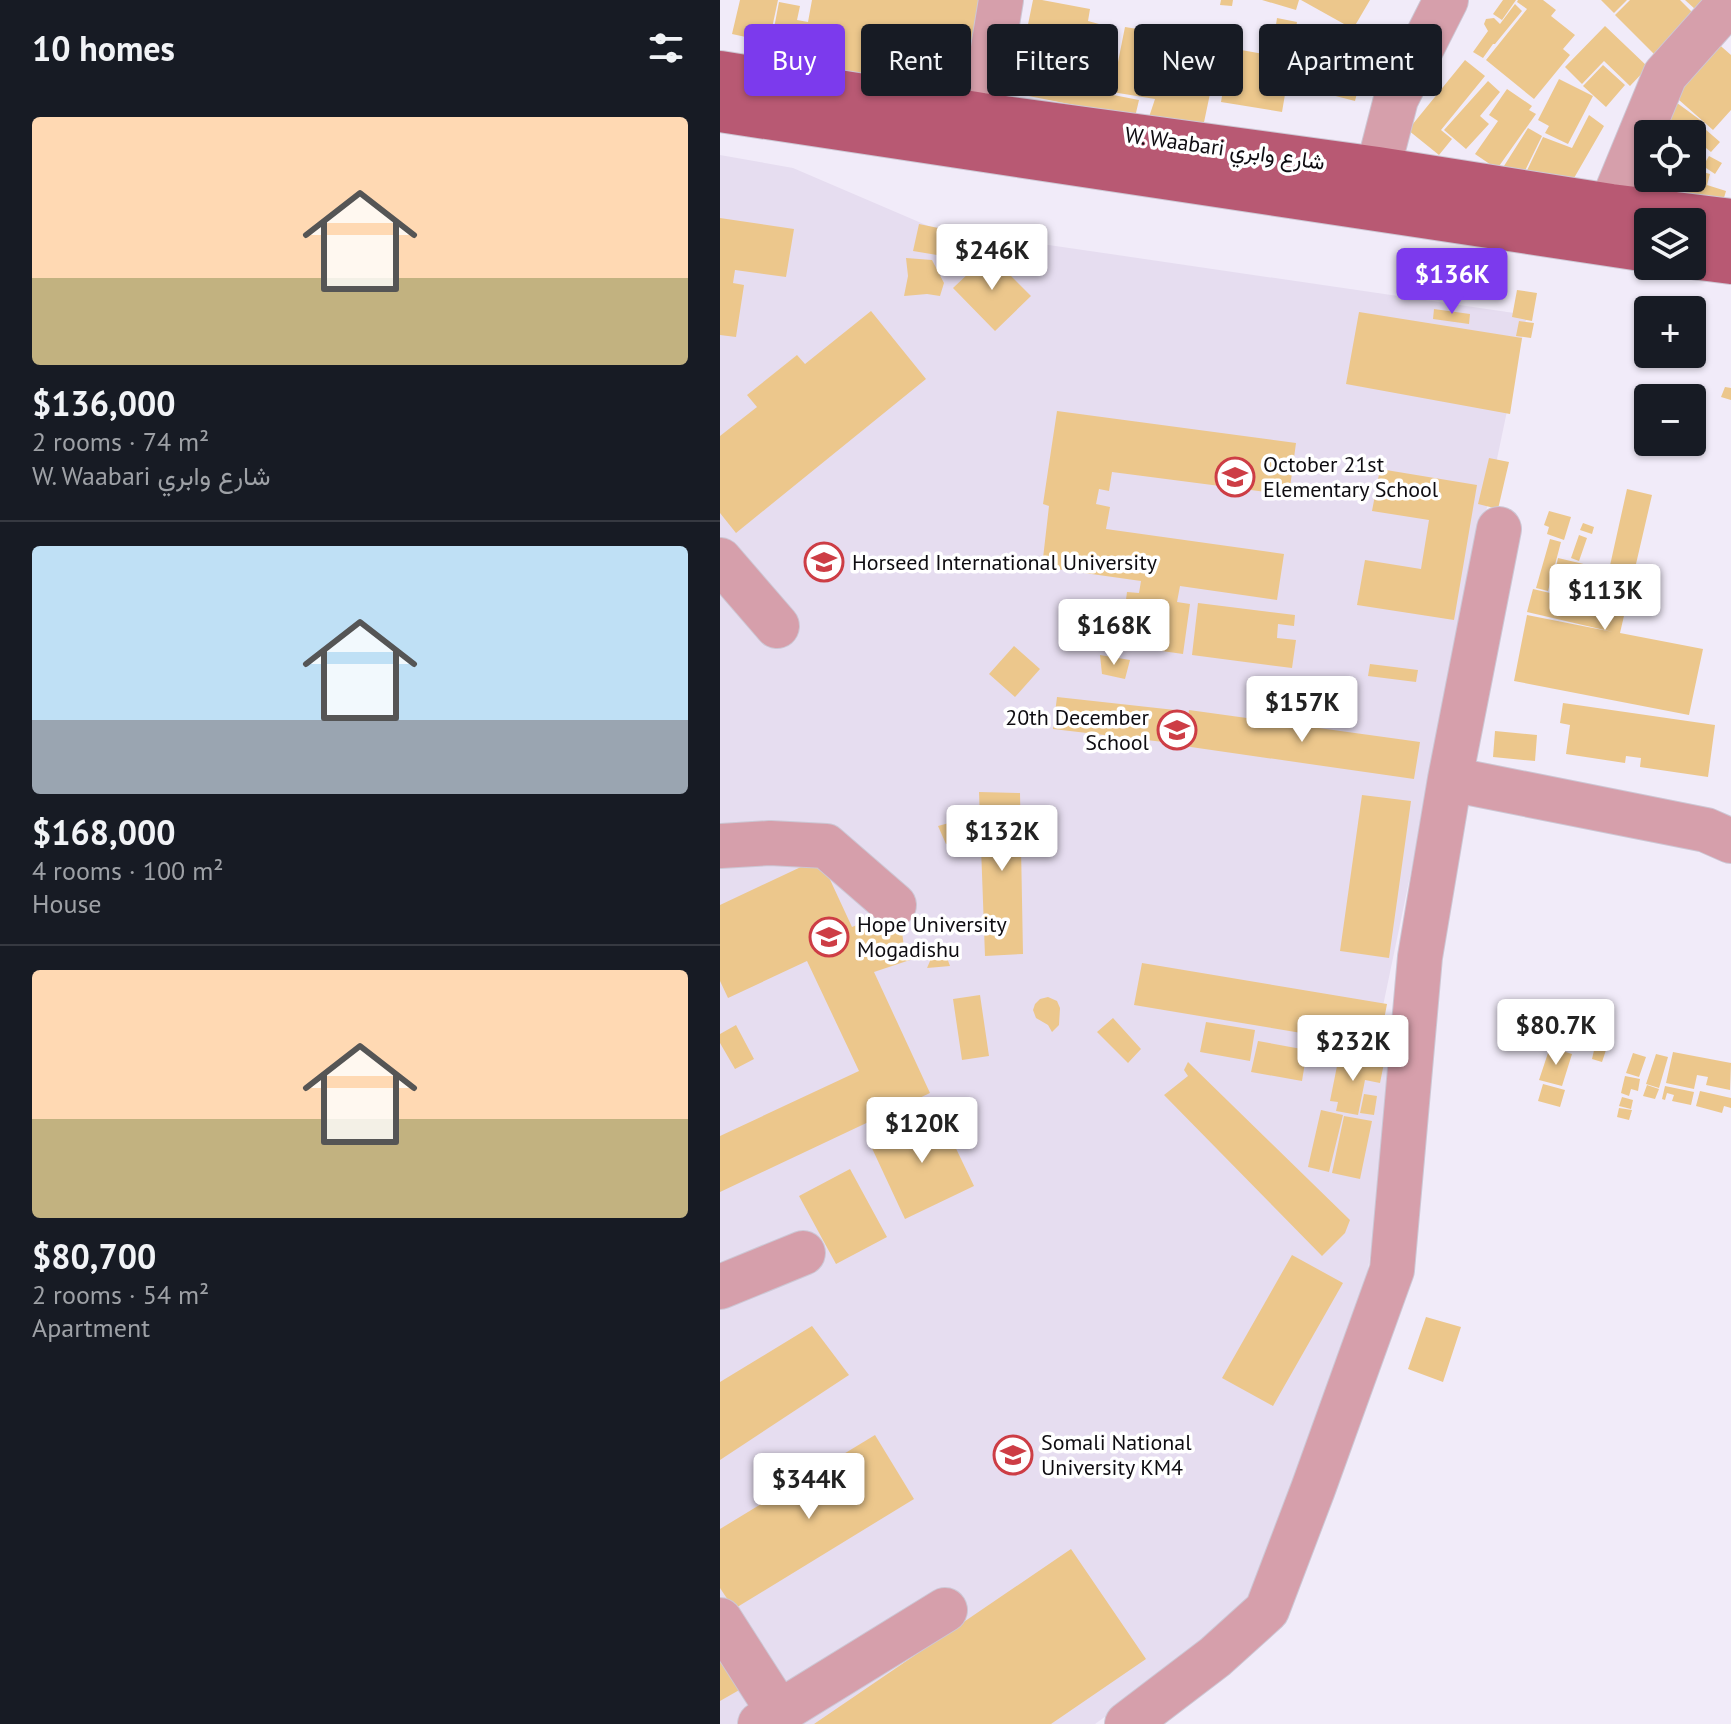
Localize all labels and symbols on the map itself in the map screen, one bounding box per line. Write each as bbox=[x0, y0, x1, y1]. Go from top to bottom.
street label: W. Waabari شارع وابري bbox=[1122, 120, 1327, 181]
pin: $246K bbox=[936, 224, 1048, 292]
pin: $136K bbox=[1396, 248, 1508, 316]
place label: October 21st Elementary School bbox=[1263, 450, 1439, 503]
school or university icon: October 21st Elementary School bbox=[1214, 456, 1256, 498]
school or university icon: Horseed International University bbox=[803, 541, 845, 583]
place label: Horseed International University bbox=[852, 548, 1158, 576]
pin: $113K bbox=[1549, 564, 1661, 632]
pin: $168K bbox=[1058, 599, 1170, 667]
pin: $157K bbox=[1246, 676, 1358, 744]
place label: 20th December School bbox=[1005, 703, 1150, 756]
school or university icon: 20th December School bbox=[1156, 709, 1198, 751]
pin: $132K bbox=[946, 805, 1058, 873]
place label: Hope University Mogadishu bbox=[857, 910, 1007, 963]
school or university icon: Hope University Mogadishu bbox=[808, 916, 850, 958]
pin: $80.7K bbox=[1491, 999, 1621, 1067]
pin: $232K bbox=[1297, 1015, 1409, 1083]
pin: $120K bbox=[866, 1097, 978, 1165]
place label: Somali National University KM4 bbox=[1041, 1428, 1192, 1481]
school or university icon: Somali National University KM4 bbox=[992, 1434, 1034, 1476]
pin: $344K bbox=[753, 1453, 865, 1521]

